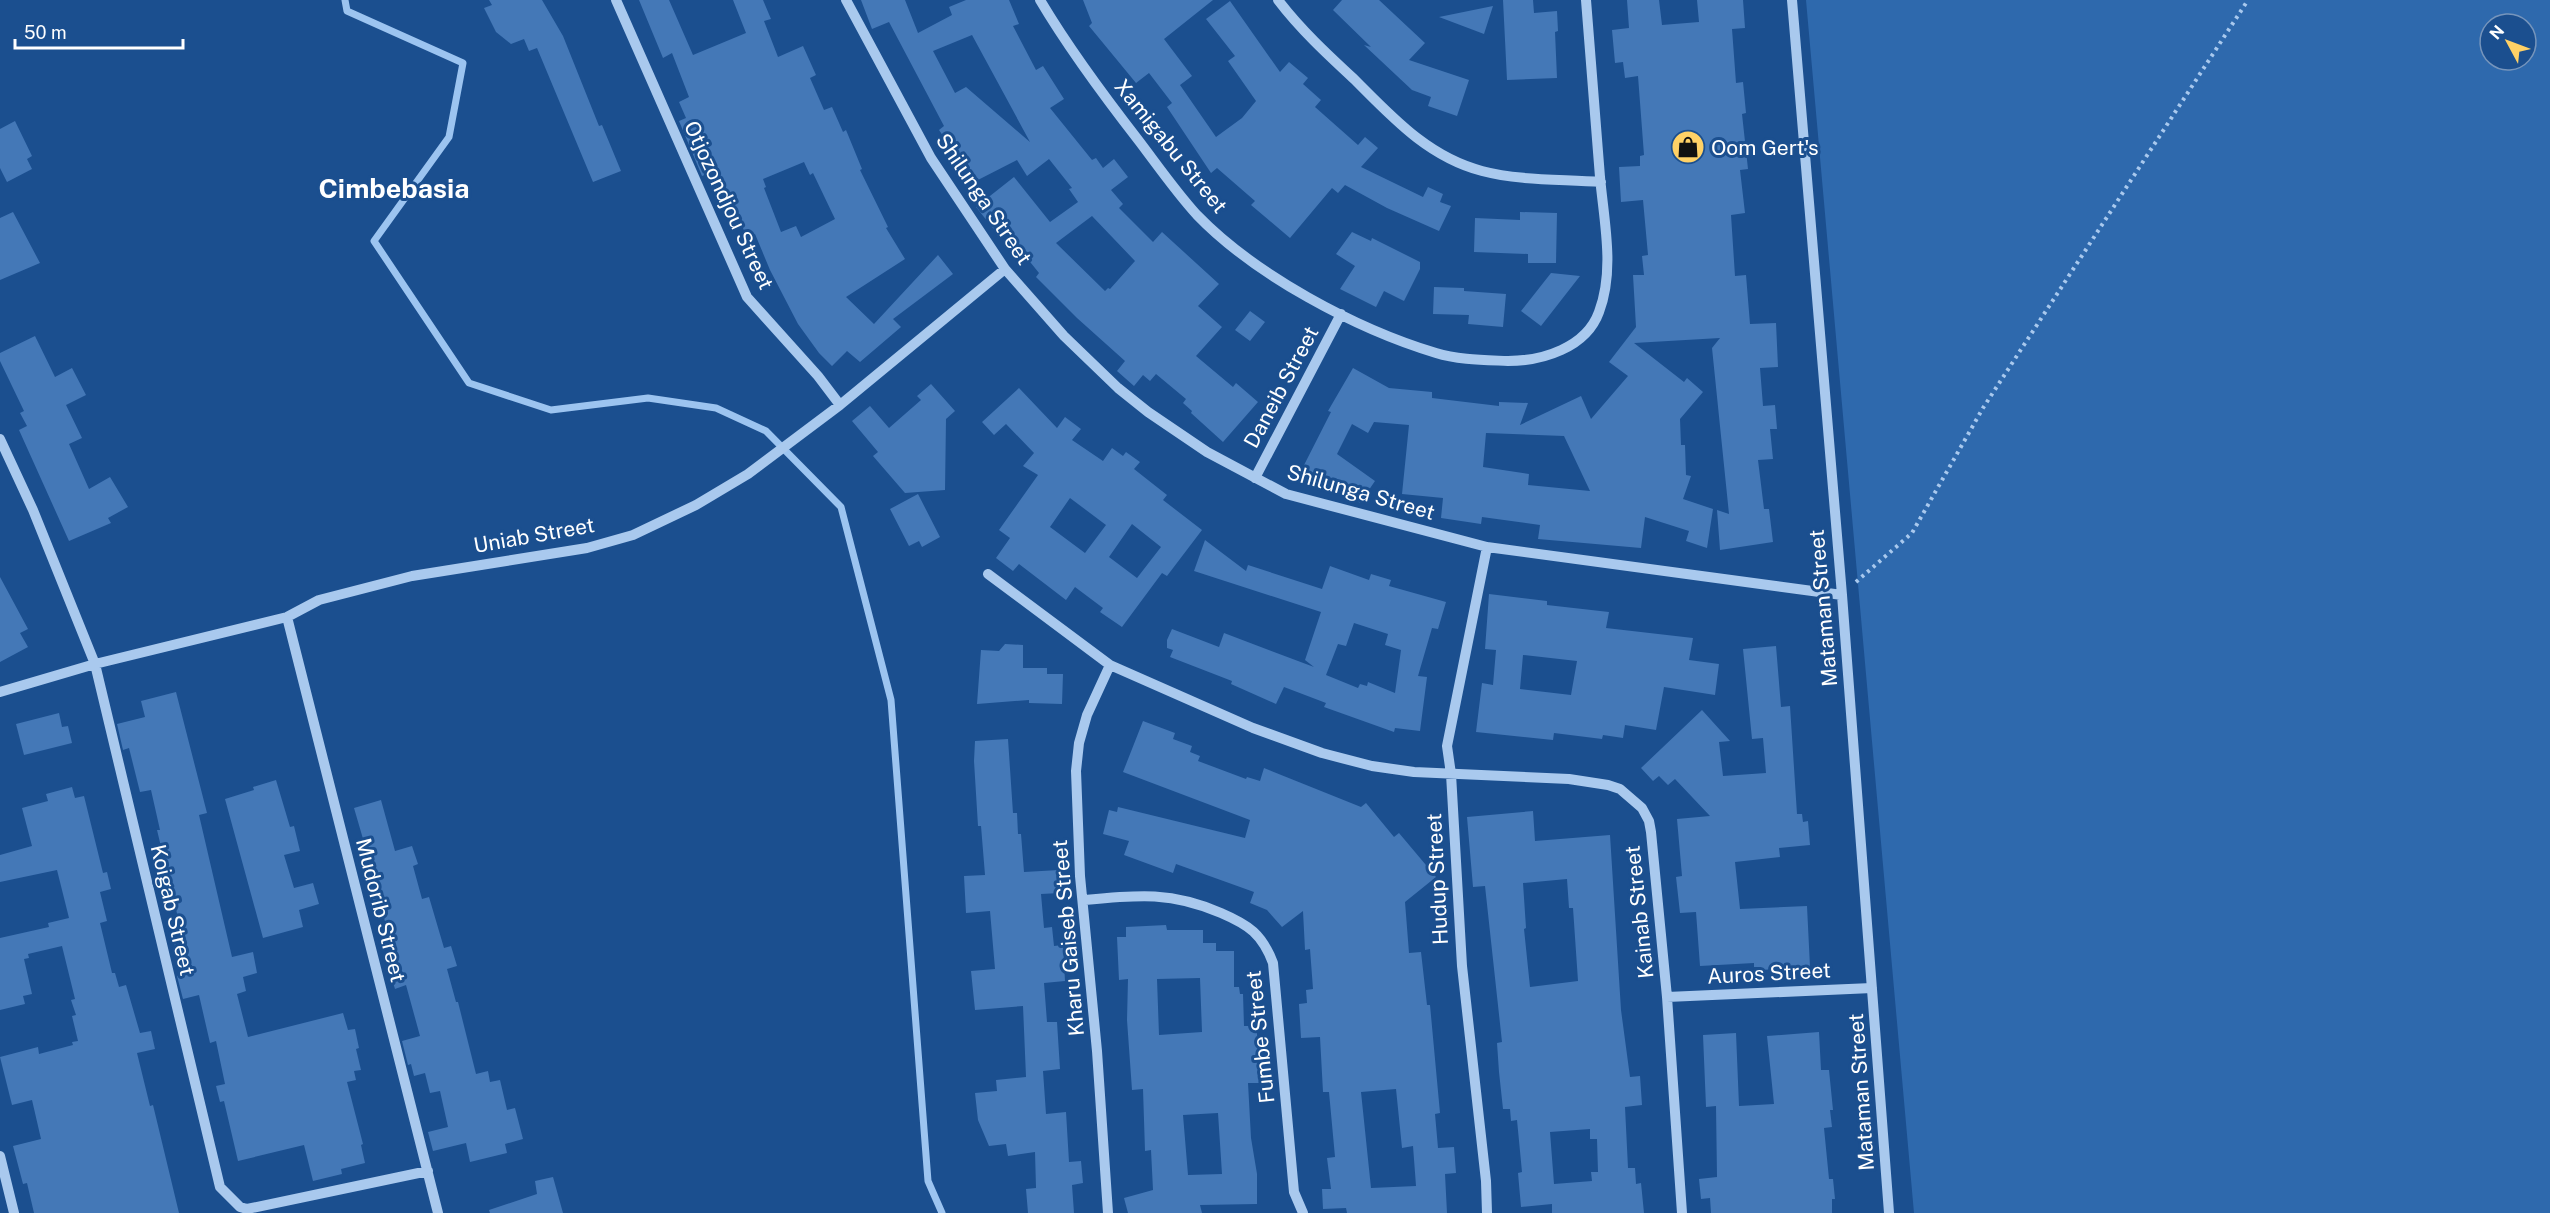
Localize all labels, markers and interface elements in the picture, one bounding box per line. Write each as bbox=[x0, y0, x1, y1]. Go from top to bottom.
scale bar bbox=[15, 12, 183, 50]
north arrow bbox=[2478, 12, 2538, 72]
text: 50 m bbox=[24, 22, 67, 43]
text: N bbox=[2486, 22, 2508, 43]
street label: Xamigabu Street bbox=[1109, 74, 1233, 218]
street label: Otjozondjou Street bbox=[679, 117, 779, 293]
street label: Shilunga Street bbox=[931, 129, 1037, 269]
shop icon: Oom Gert's bbox=[1670, 129, 1706, 165]
place label: Oom Gert's bbox=[1711, 135, 1819, 160]
district label: Cimbebasia bbox=[318, 172, 470, 204]
street label: Daneib Street bbox=[1238, 322, 1324, 452]
street label: Shilunga Street bbox=[1284, 459, 1438, 525]
street label: Uniab Street bbox=[472, 512, 596, 558]
street label: Mataman Street bbox=[1804, 528, 1842, 688]
street label: Hudup Street bbox=[1421, 812, 1453, 946]
street label: Mudorib Street bbox=[351, 835, 411, 985]
street label: Kharu Gaiseb Street bbox=[1047, 839, 1089, 1037]
street label: Koigab Street bbox=[146, 842, 200, 978]
street label: Kainab Street bbox=[1620, 844, 1658, 980]
street label: Auros Street bbox=[1706, 957, 1832, 989]
street label: Fumbe Street bbox=[1241, 969, 1279, 1105]
street label: Mataman Street bbox=[1843, 1012, 1879, 1172]

